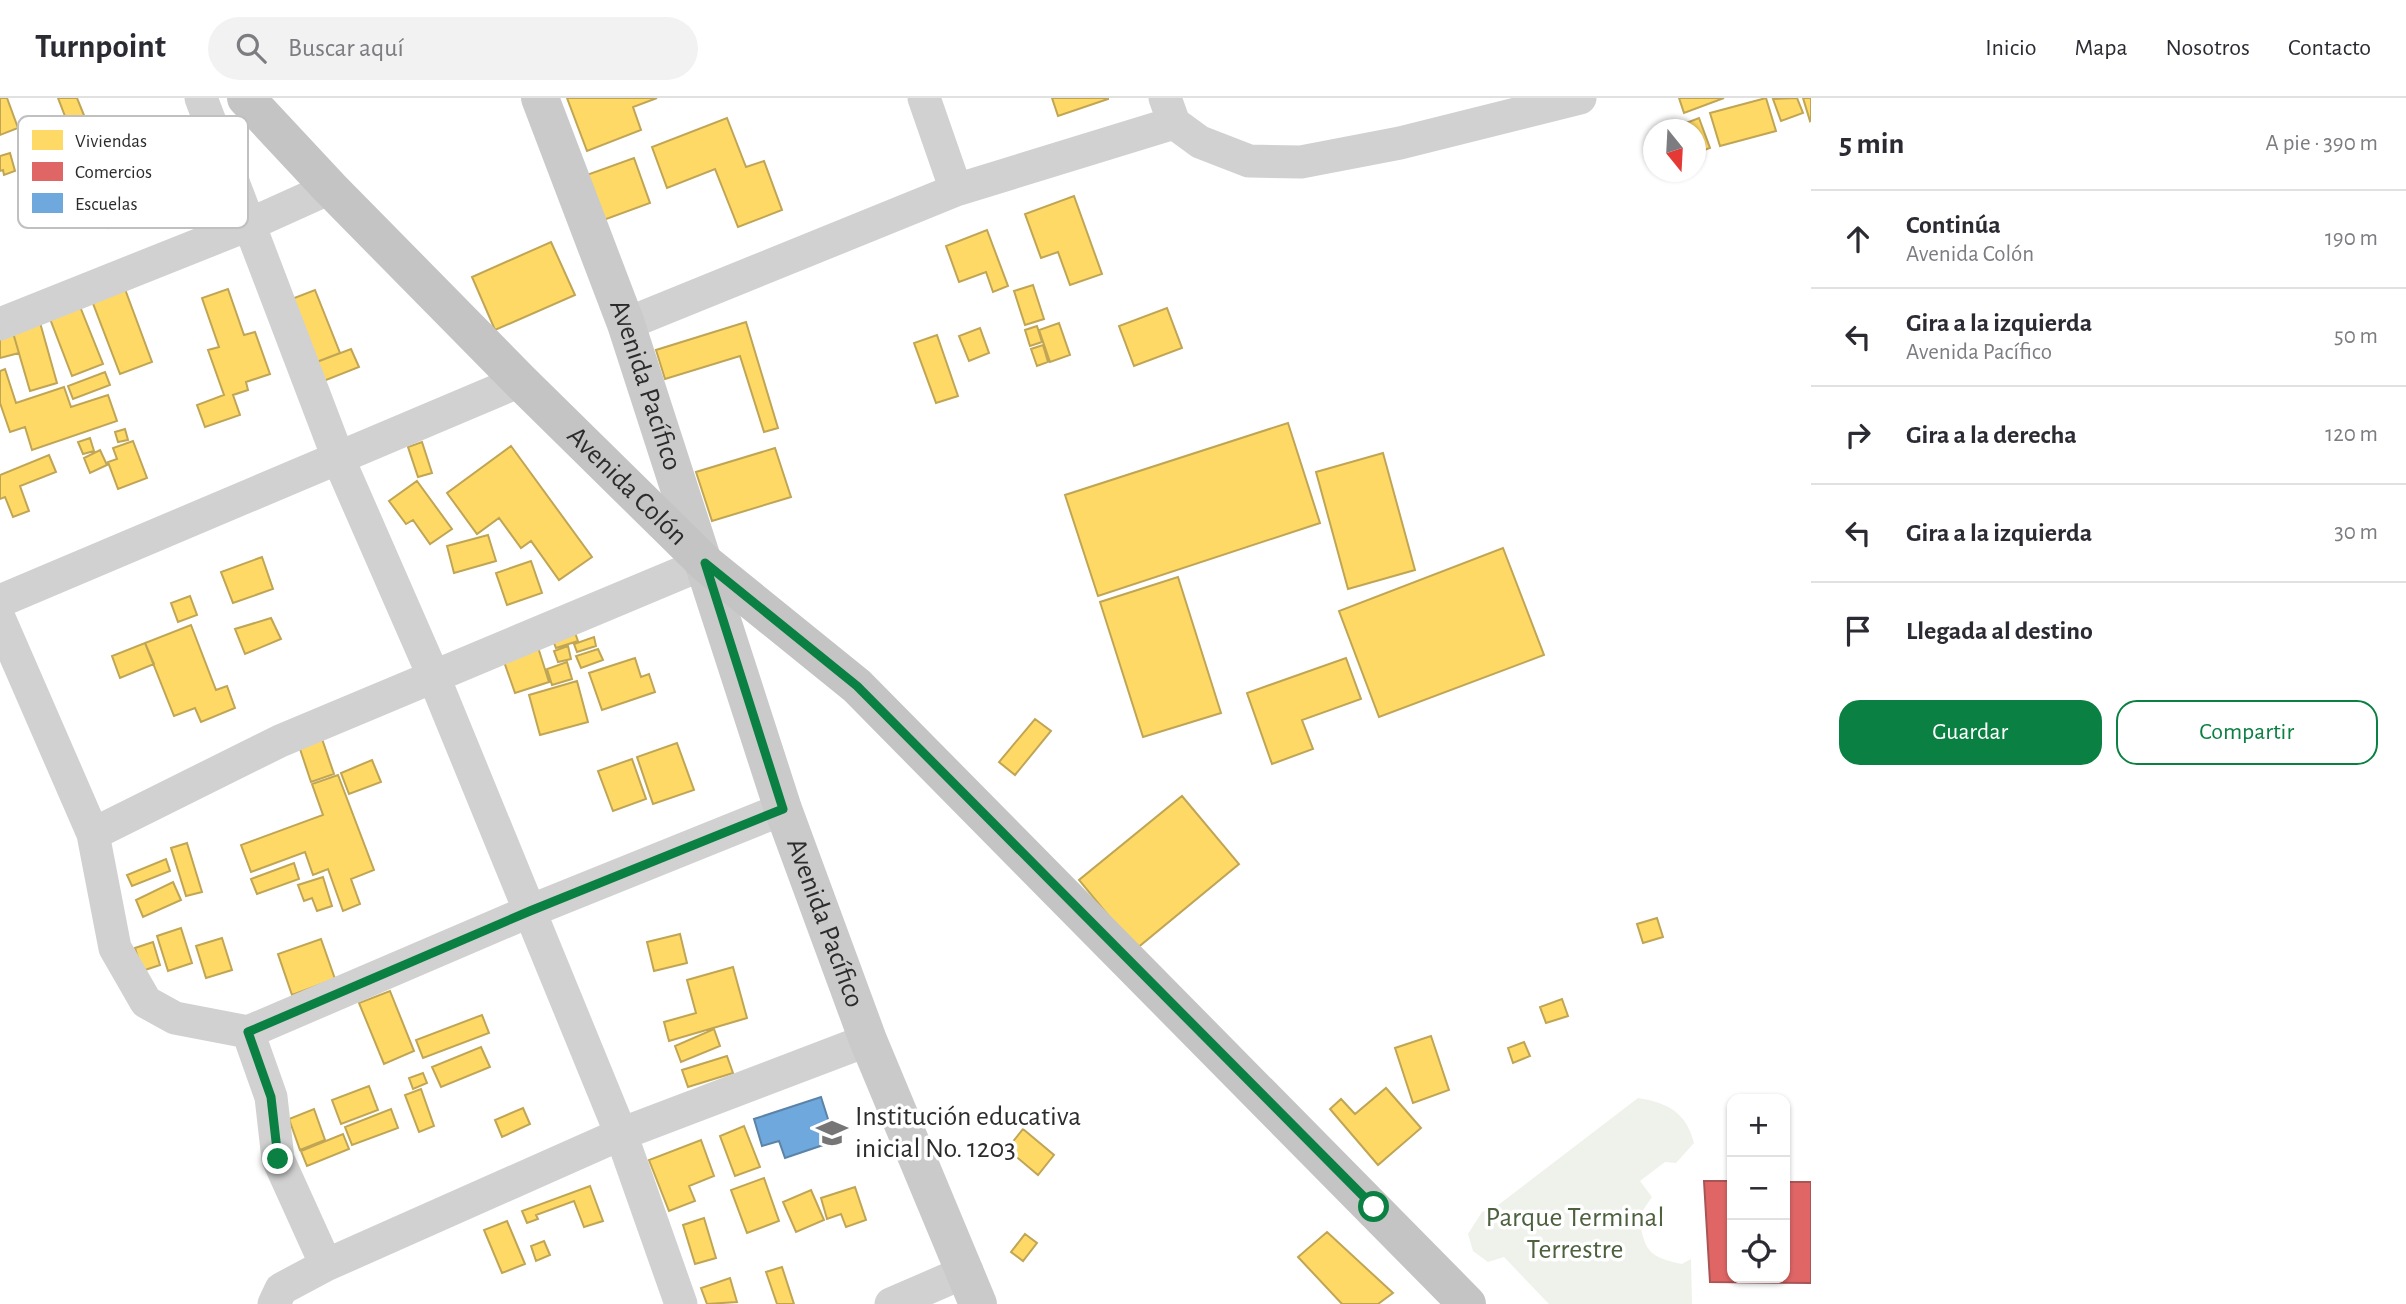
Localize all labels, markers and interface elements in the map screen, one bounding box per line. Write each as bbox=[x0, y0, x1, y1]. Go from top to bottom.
search box bbox=[208, 17, 698, 80]
icon: search bbox=[232, 29, 270, 67]
text: Turnpoint bbox=[35, 31, 166, 64]
text: Buscar aquí bbox=[288, 35, 404, 61]
text: Inicio bbox=[1985, 36, 2036, 60]
text: Mapa bbox=[2074, 36, 2128, 60]
text: Nosotros bbox=[2166, 36, 2250, 60]
text: Contacto bbox=[2288, 36, 2371, 60]
legend bbox=[18, 116, 248, 228]
north arrow bbox=[1643, 119, 1706, 182]
text: 5 min bbox=[1839, 129, 1904, 159]
text: Viviendas bbox=[75, 132, 147, 151]
text: A pie · 390 m bbox=[2266, 132, 2378, 155]
text: Comercios bbox=[75, 163, 152, 182]
text: Escuelas bbox=[75, 195, 137, 214]
text: Continúa bbox=[1906, 212, 2001, 238]
icon: ahead bbox=[1839, 220, 1877, 258]
text: 190 m bbox=[2325, 227, 2378, 250]
text: Avenida Colón bbox=[1906, 243, 2034, 266]
street label: Avenida Pacífico bbox=[604, 296, 686, 474]
text: Gira a la izquierda bbox=[1906, 310, 2092, 336]
icon: left bbox=[1839, 318, 1877, 356]
text: 50 m bbox=[2334, 325, 2378, 348]
text: Avenida Pacífico bbox=[1906, 341, 2052, 364]
icon: right bbox=[1839, 416, 1877, 454]
street label: Avenida Colón bbox=[562, 422, 692, 551]
text: Gira a la derecha bbox=[1906, 422, 2077, 448]
text: 120 m bbox=[2325, 423, 2378, 446]
icon: left bbox=[1839, 514, 1877, 552]
text: Gira a la izquierda bbox=[1906, 520, 2092, 546]
text: 30 m bbox=[2334, 521, 2378, 544]
icon: arrive bbox=[1839, 612, 1877, 650]
text: Llegada al destino bbox=[1906, 618, 2093, 644]
button: Guardar bbox=[1839, 700, 2102, 765]
button: Compartir bbox=[2116, 700, 2378, 765]
street label: Avenida Pacífico bbox=[781, 835, 869, 1011]
map controls bbox=[1727, 1094, 1790, 1283]
button: + bbox=[1727, 1094, 1790, 1157]
place label: Institución educativa inicial No. 1203 bbox=[855, 1103, 1081, 1163]
school or university icon: Institución educativa inicial No. 1203 bbox=[815, 1116, 849, 1150]
route end bbox=[262, 1143, 293, 1174]
button: − bbox=[1727, 1157, 1790, 1220]
route start bbox=[1358, 1191, 1389, 1222]
park label: Parque Terminal Terrestre bbox=[1486, 1204, 1664, 1264]
button: locate bbox=[1727, 1220, 1790, 1283]

